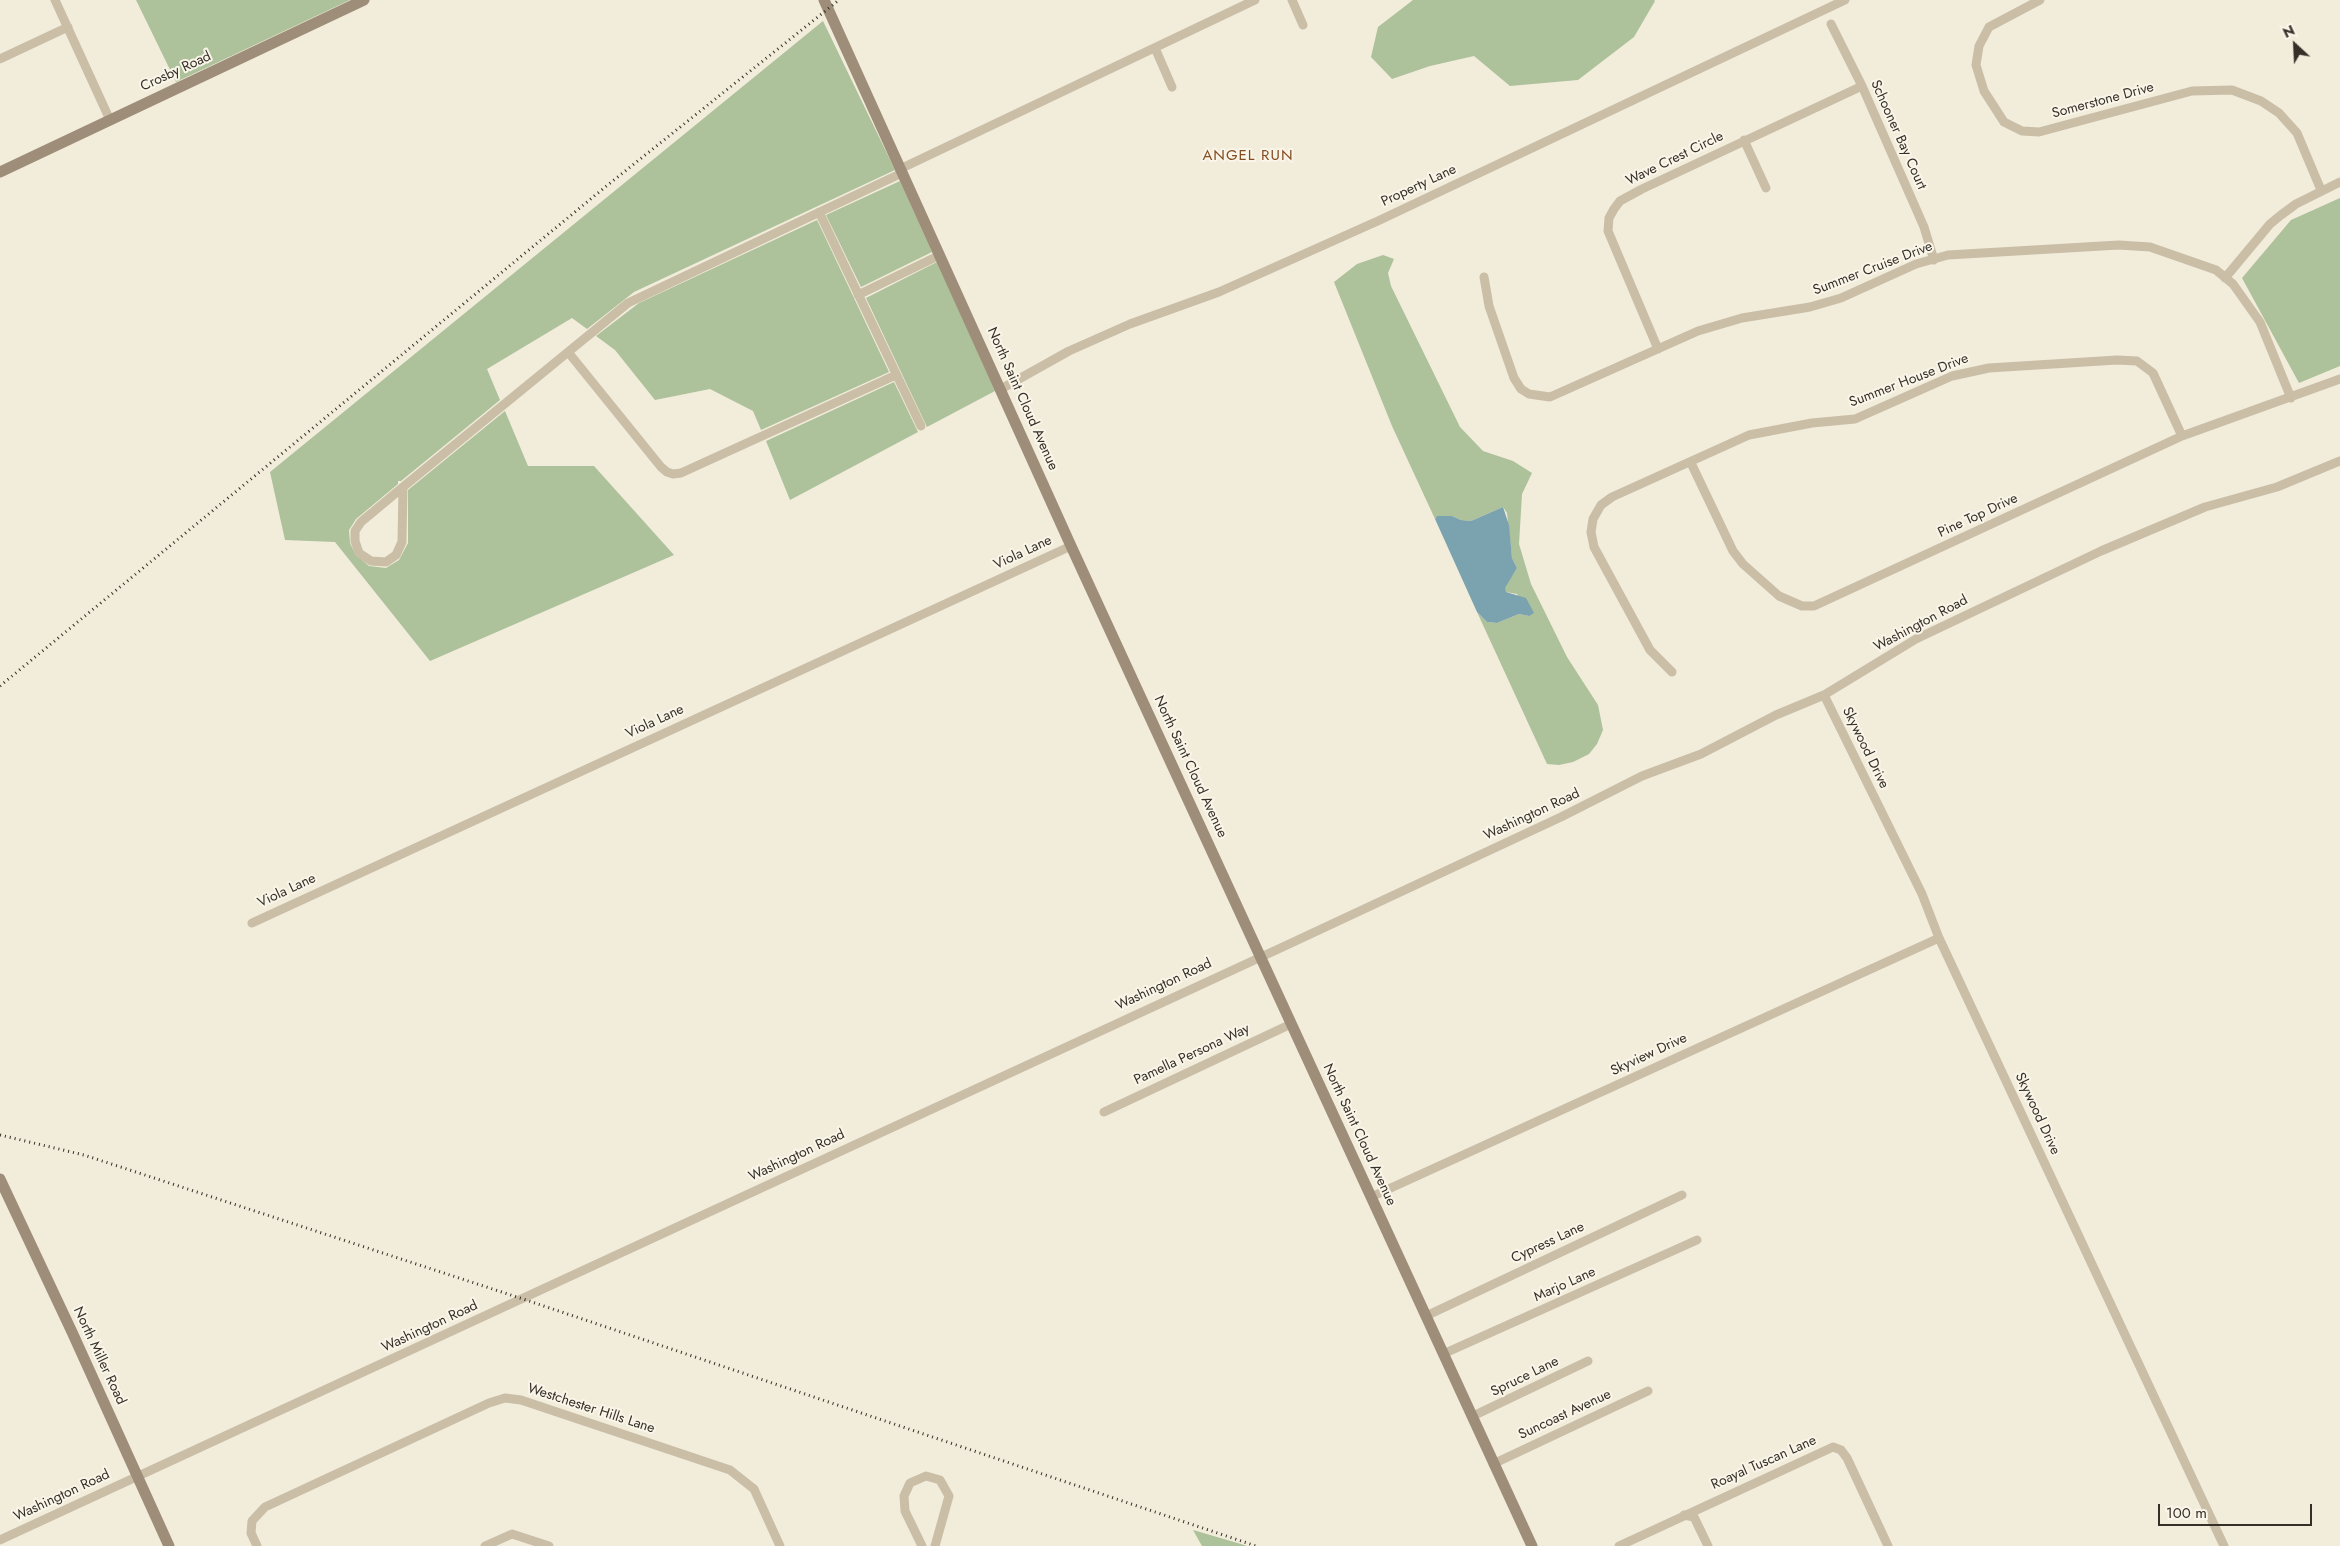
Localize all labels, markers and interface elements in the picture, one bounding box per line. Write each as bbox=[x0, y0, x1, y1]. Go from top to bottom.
north arrow bbox=[2270, 20, 2320, 70]
text: N bbox=[2279, 20, 2298, 43]
street label: Crosby Road bbox=[138, 48, 214, 96]
street label: Schooner Bay Court bbox=[1866, 78, 1930, 192]
street label: Somerstone Drive bbox=[2050, 79, 2156, 123]
street label: Wave Crest Circle bbox=[1624, 128, 1726, 190]
district label: ANGEL RUN bbox=[1201, 147, 1295, 165]
street label: Property Lane bbox=[1379, 161, 1459, 211]
street label: Summer Cruise Drive bbox=[1811, 238, 1935, 300]
street label: North Saint Cloud Avenue bbox=[983, 325, 1061, 473]
street label: Summer House Drive bbox=[1847, 351, 1971, 411]
street label: Pine Top Drive bbox=[1935, 490, 2021, 542]
street label: Viola Lane bbox=[991, 532, 1055, 574]
street label: Washington Road bbox=[1871, 592, 1971, 656]
street label: North Saint Cloud Avenue bbox=[1150, 693, 1230, 841]
street label: Viola Lane bbox=[623, 701, 687, 743]
street label: Skywood Drive bbox=[1838, 705, 1892, 791]
street label: Washington Road bbox=[1481, 785, 1583, 845]
street label: Viola Lane bbox=[255, 870, 319, 912]
street label: Washington Road bbox=[1113, 955, 1215, 1015]
street label: Pamella Persona Way bbox=[1132, 1021, 1252, 1089]
street label: Skyview Drive bbox=[1608, 1030, 1690, 1080]
street label: North Saint Cloud Avenue bbox=[1319, 1061, 1399, 1209]
street label: Skywood Drive bbox=[2011, 1070, 2063, 1158]
street label: Washington Road bbox=[746, 1126, 848, 1186]
street label: Cypress Lane bbox=[1509, 1219, 1587, 1267]
street label: Marjo Lane bbox=[1532, 1264, 1598, 1306]
street label: Washington Road bbox=[379, 1297, 481, 1357]
street label: North Miller Road bbox=[69, 1304, 129, 1408]
street label: Spruce Lane bbox=[1488, 1353, 1562, 1401]
street label: Westchester Hills Lane bbox=[525, 1380, 657, 1438]
street label: Suncoast Avenue bbox=[1516, 1386, 1614, 1444]
street label: Roayal Tuscan Lane bbox=[1709, 1432, 1819, 1494]
street label: Washington Road bbox=[11, 1466, 113, 1526]
scale bar bbox=[2160, 1494, 2314, 1526]
text: 100 m bbox=[2166, 1502, 2207, 1524]

